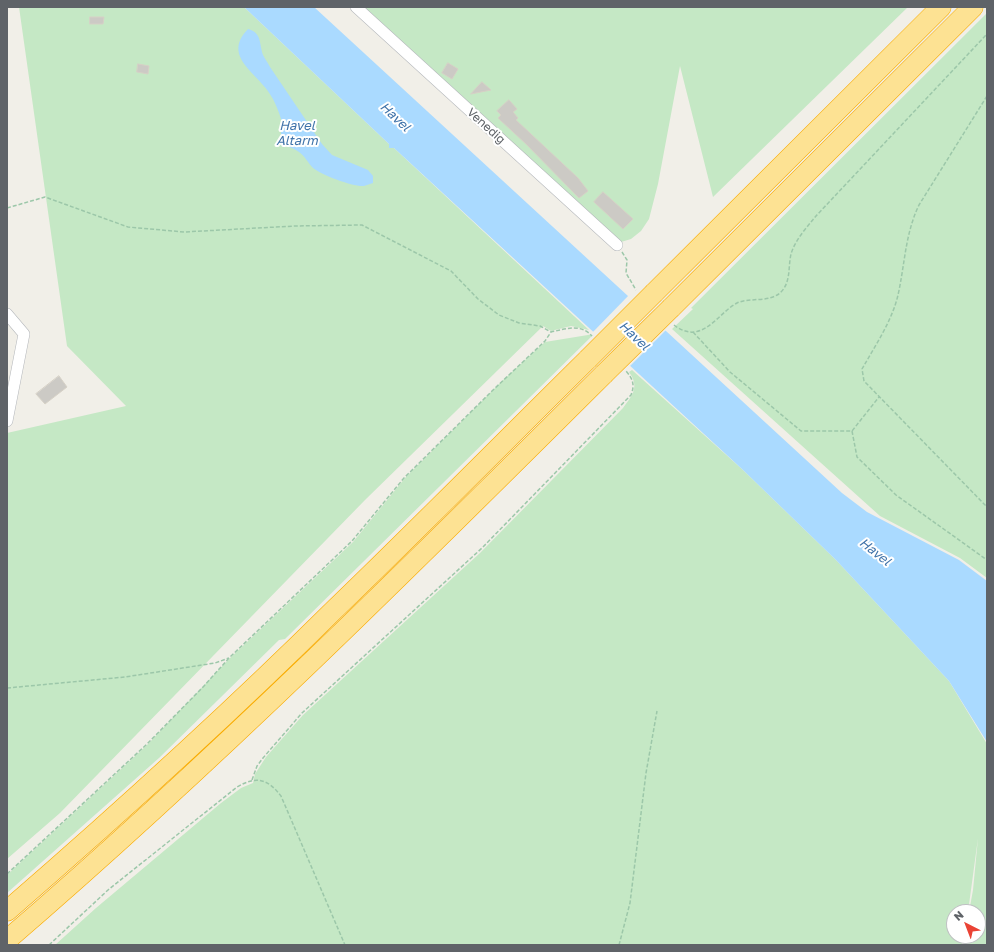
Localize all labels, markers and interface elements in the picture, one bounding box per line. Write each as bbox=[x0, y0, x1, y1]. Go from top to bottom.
water label: Havel bbox=[377, 99, 413, 135]
street label: Venedig bbox=[464, 105, 508, 147]
water label: Havel Altarm bbox=[276, 118, 318, 149]
water label: Havel bbox=[616, 318, 652, 354]
water label: Havel bbox=[856, 535, 894, 569]
north arrow bbox=[946, 904, 986, 944]
text: N bbox=[951, 908, 966, 923]

